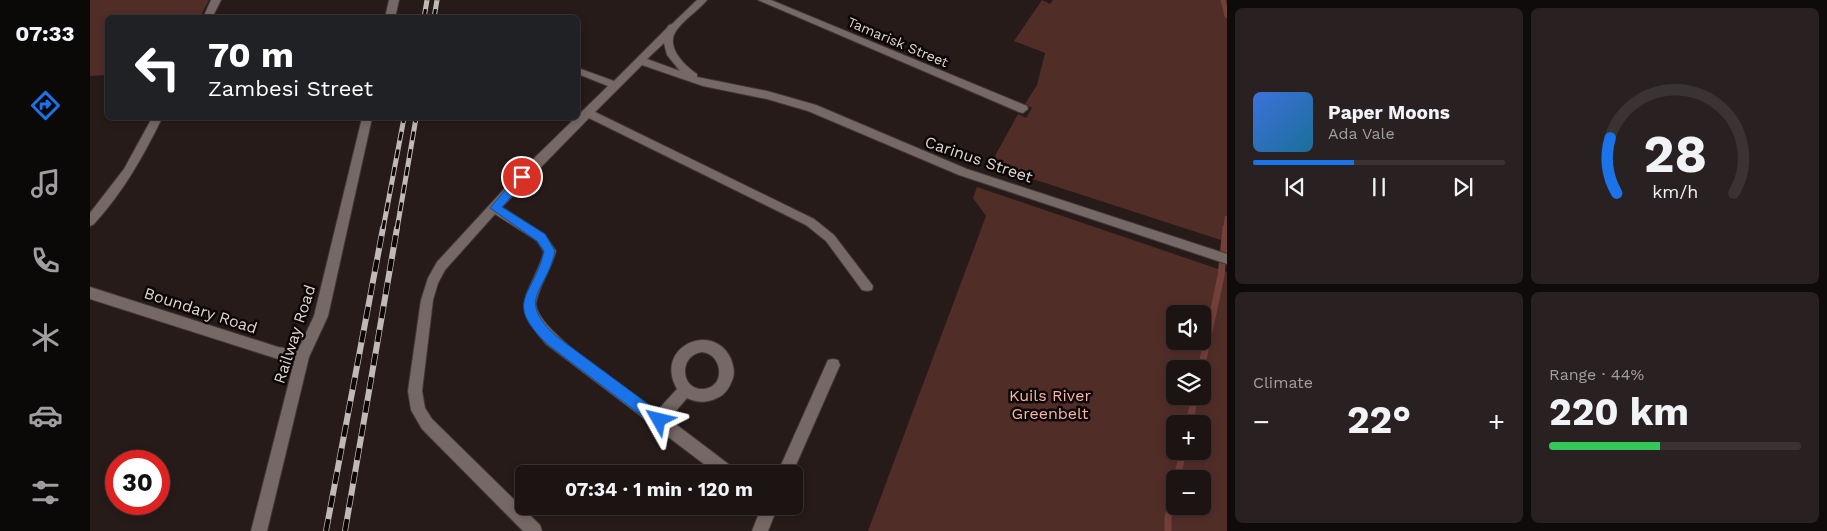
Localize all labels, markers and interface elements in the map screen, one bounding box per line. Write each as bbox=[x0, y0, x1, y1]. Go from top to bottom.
street label: Tamarisk Street bbox=[845, 14, 951, 70]
text: 07:33 bbox=[15, 21, 75, 46]
text: 70 m bbox=[208, 34, 294, 76]
icon: left bbox=[125, 35, 190, 100]
text: Zambesi Street bbox=[208, 76, 373, 101]
icon: directions bbox=[28, 88, 63, 123]
text: Paper Moons bbox=[1328, 101, 1450, 124]
text: Ada Vale bbox=[1328, 124, 1395, 143]
text: 28 bbox=[1643, 124, 1707, 185]
street label: Carinus Street bbox=[922, 132, 1035, 187]
pin bbox=[501, 156, 543, 198]
icon: arrive bbox=[508, 163, 536, 191]
icon: music bbox=[28, 166, 63, 201]
icon: previous bbox=[1281, 173, 1309, 201]
icon: pause bbox=[1365, 173, 1393, 201]
icon: next bbox=[1449, 173, 1477, 201]
text: km/h bbox=[1652, 181, 1698, 202]
icon: phone bbox=[28, 243, 63, 278]
street label: Railway Road bbox=[270, 282, 319, 386]
street label: Boundary Road bbox=[142, 283, 260, 338]
map controls bbox=[1166, 305, 1211, 515]
button: sound bbox=[1166, 305, 1211, 350]
icon: climate bbox=[28, 320, 63, 355]
button: layers bbox=[1166, 360, 1211, 405]
text: Range · 44% bbox=[1549, 365, 1644, 384]
text: Climate bbox=[1253, 373, 1313, 392]
park label: Kuils River Greenbelt bbox=[1009, 386, 1091, 423]
text: 220 km bbox=[1549, 390, 1689, 434]
position arrow bbox=[632, 393, 684, 445]
icon: car bbox=[28, 398, 63, 433]
text: 22° bbox=[1347, 398, 1411, 442]
text: − bbox=[1253, 405, 1270, 438]
text: + bbox=[1488, 405, 1505, 438]
button: + bbox=[1166, 415, 1211, 460]
speed limit sign: 30 bbox=[105, 450, 170, 515]
button: − bbox=[1166, 470, 1211, 515]
icon: filters bbox=[28, 475, 63, 510]
text: 07:34 · 1 min · 120 m bbox=[565, 478, 753, 501]

